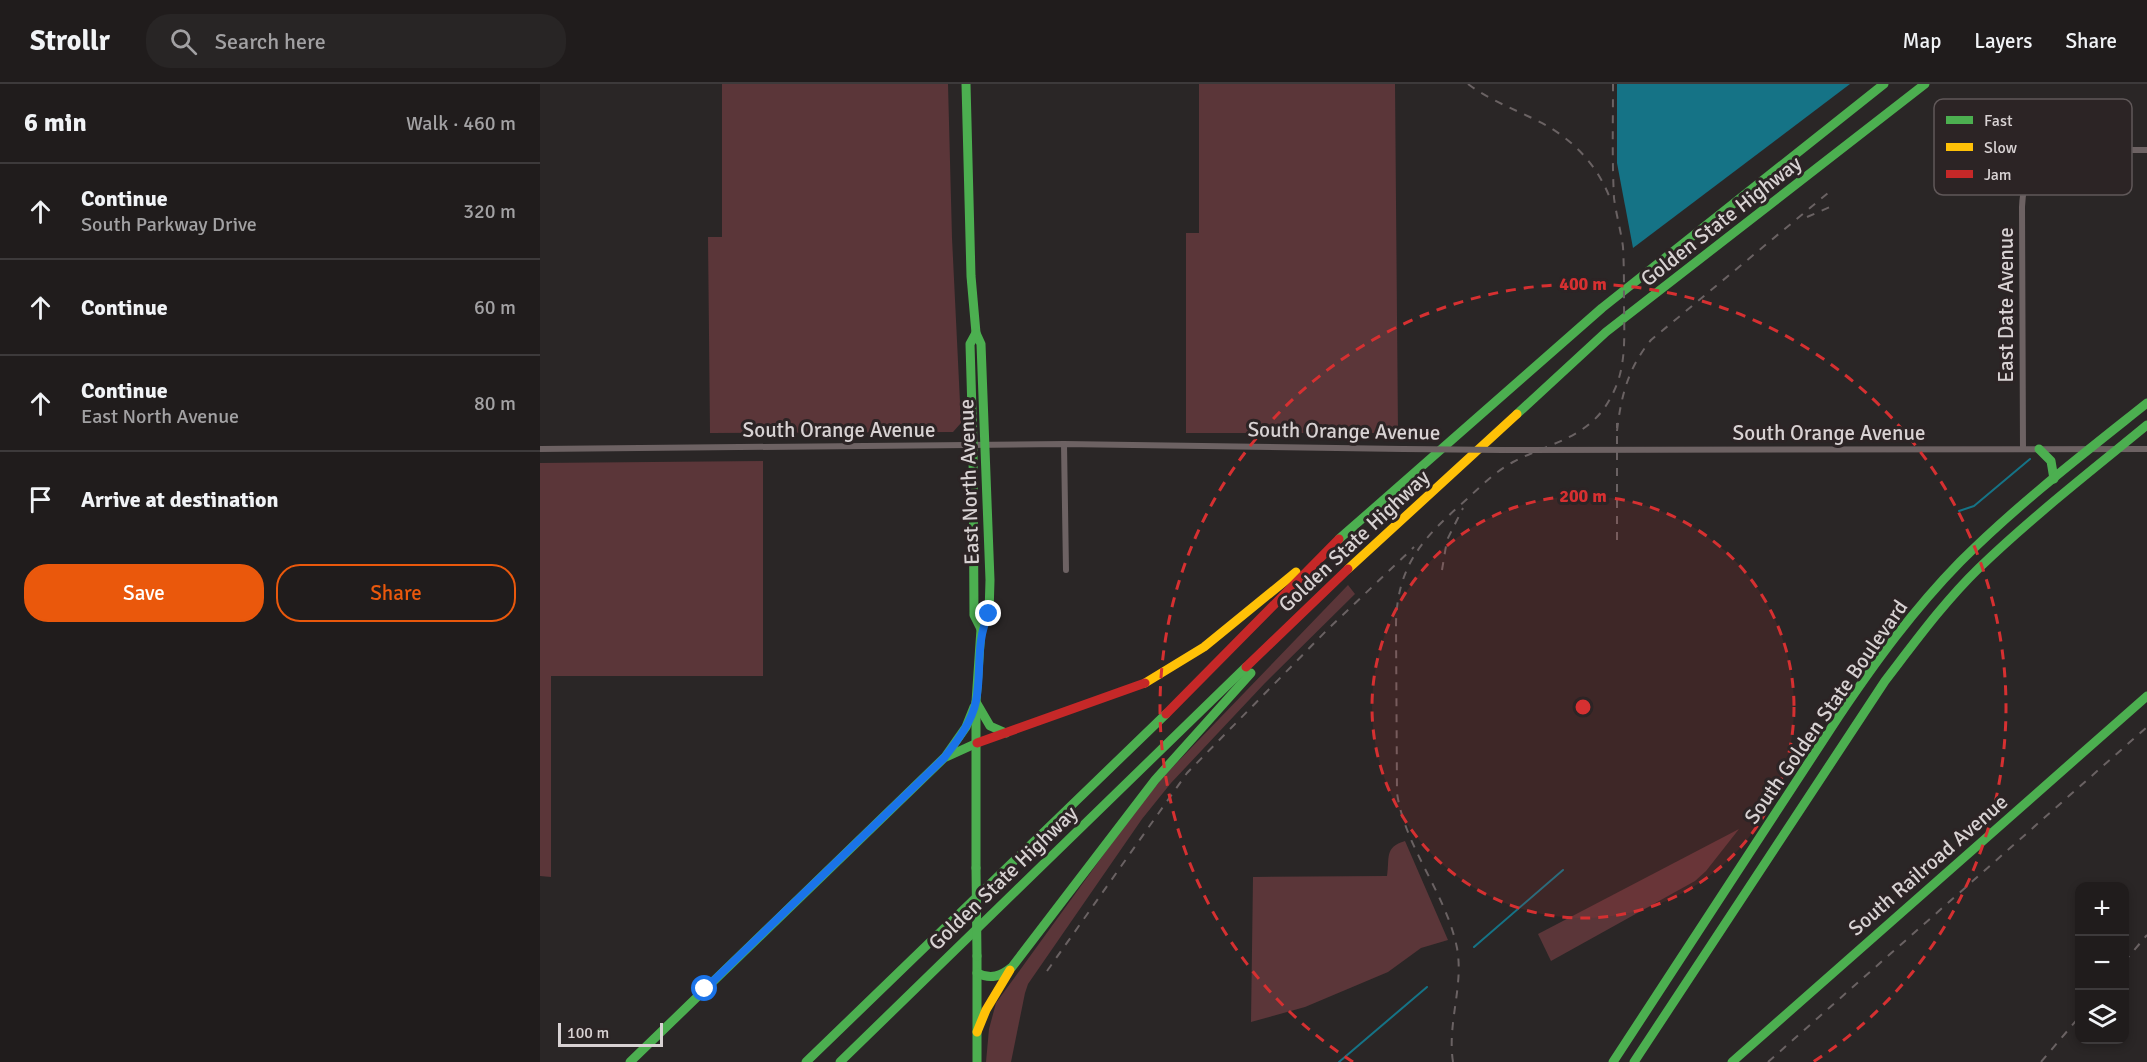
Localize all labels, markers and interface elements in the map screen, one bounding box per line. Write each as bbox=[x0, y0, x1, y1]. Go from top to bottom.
search box bbox=[146, 14, 566, 68]
text: Strollr bbox=[30, 24, 110, 58]
icon: search bbox=[167, 25, 200, 58]
text: Search here bbox=[215, 28, 326, 55]
text: Map bbox=[1903, 28, 1941, 54]
text: Layers bbox=[1974, 28, 2032, 54]
text: Share bbox=[2065, 28, 2117, 54]
legend bbox=[1934, 99, 2132, 195]
text: 6 min bbox=[24, 107, 87, 139]
text: Walk · 460 m bbox=[406, 111, 516, 136]
text: Fast bbox=[1984, 111, 2013, 131]
text: Slow bbox=[1984, 138, 2018, 158]
street label: Golden State Highway bbox=[1635, 150, 1807, 292]
text: Jam bbox=[1984, 165, 2012, 185]
text: Continue bbox=[81, 185, 168, 212]
icon: ahead bbox=[24, 195, 57, 228]
text: 320 m bbox=[463, 199, 516, 224]
text: South Parkway Drive bbox=[81, 212, 257, 237]
street label: East Date Avenue bbox=[1993, 227, 2019, 383]
text: 400 m bbox=[1559, 273, 1607, 295]
icon: ahead bbox=[24, 291, 57, 324]
text: Continue bbox=[81, 294, 168, 321]
text: 60 m bbox=[474, 295, 516, 320]
text: Continue bbox=[81, 377, 168, 404]
icon: ahead bbox=[24, 387, 57, 420]
text: 80 m bbox=[474, 391, 516, 416]
street label: East North Avenue bbox=[953, 399, 985, 565]
text: East North Avenue bbox=[81, 404, 239, 429]
street label: South Orange Avenue bbox=[1247, 416, 1441, 446]
street label: South Orange Avenue bbox=[743, 417, 935, 443]
street label: South Orange Avenue bbox=[1733, 420, 1925, 446]
street label: Golden State Highway bbox=[1273, 464, 1435, 618]
icon: arrive bbox=[24, 483, 57, 516]
text: 200 m bbox=[1559, 485, 1607, 507]
text: Arrive at destination bbox=[81, 486, 278, 513]
button: Save bbox=[24, 564, 264, 622]
button: Share bbox=[276, 564, 516, 622]
street label: South Golden State Boulevard bbox=[1739, 595, 1913, 829]
route end bbox=[975, 600, 1001, 626]
centre of rings bbox=[1573, 697, 1593, 717]
street label: South Railroad Avenue bbox=[1843, 789, 2013, 941]
street label: Golden State Highway bbox=[923, 800, 1083, 956]
map controls bbox=[2075, 882, 2129, 1044]
button: + bbox=[2075, 882, 2129, 936]
button: − bbox=[2075, 936, 2129, 990]
route start bbox=[691, 975, 717, 1001]
button: layers bbox=[2075, 990, 2129, 1044]
scale bar bbox=[558, 1020, 663, 1048]
text: 100 m bbox=[567, 1023, 609, 1043]

